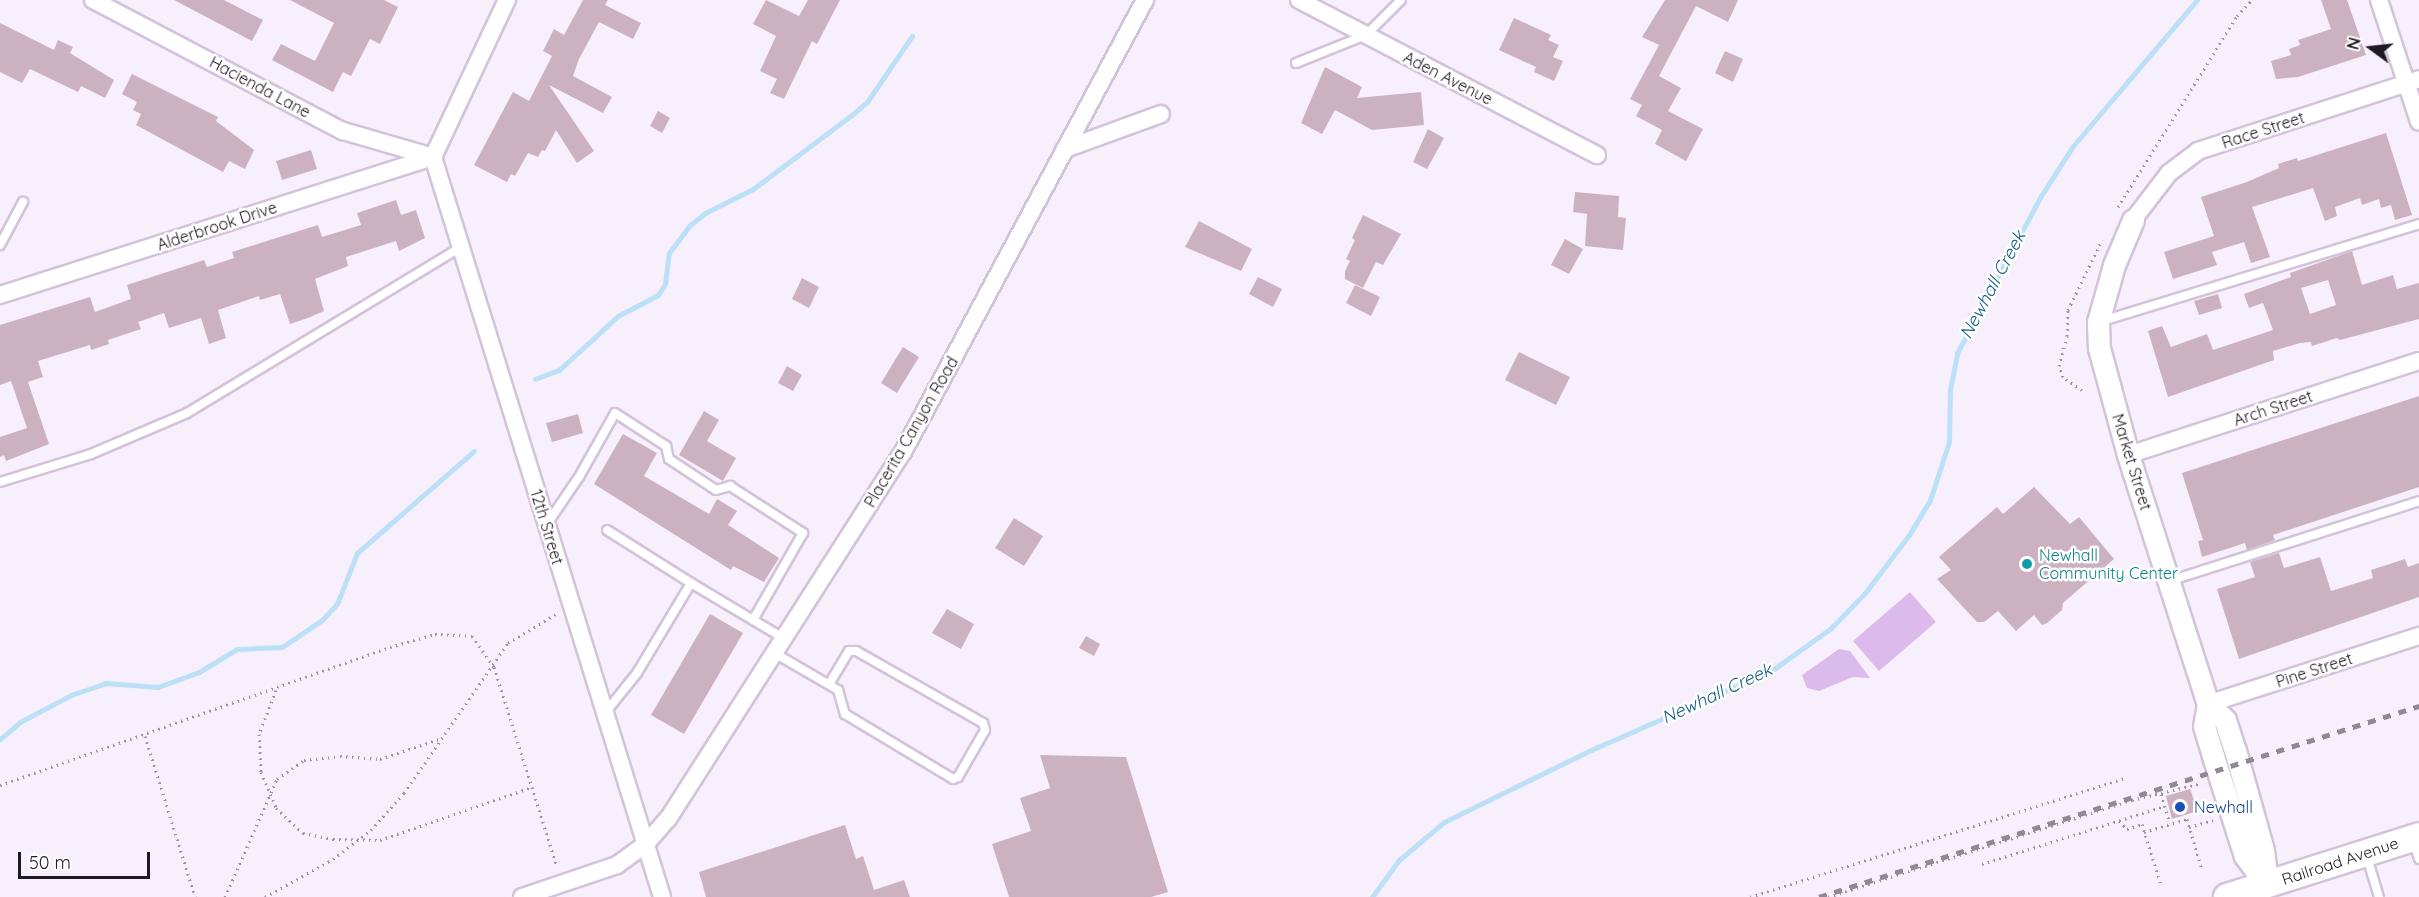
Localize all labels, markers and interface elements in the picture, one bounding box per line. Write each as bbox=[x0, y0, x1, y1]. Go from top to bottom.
north arrow bbox=[2341, 18, 2401, 78]
text: N bbox=[2342, 35, 2365, 52]
street label: Aden Avenue bbox=[1400, 47, 1496, 109]
street label: Hacienda Lane bbox=[206, 52, 314, 122]
street label: Race Street bbox=[2219, 108, 2307, 152]
street label: Alderbrook Drive bbox=[155, 198, 279, 254]
water label: Newhall Creek bbox=[1955, 227, 2031, 343]
street label: Placerita Canyon Road bbox=[860, 353, 962, 511]
street label: Arch Street bbox=[2231, 386, 2315, 430]
street label: Market Street bbox=[2108, 411, 2156, 513]
street label: 12th Street bbox=[527, 487, 567, 567]
place label: Newhall Community Center bbox=[2039, 545, 2178, 583]
marker: Newhall Community Center bbox=[2020, 557, 2034, 571]
street label: Pine Street bbox=[2273, 649, 2355, 691]
water label: Newhall Creek bbox=[1658, 659, 1776, 729]
place label: Newhall bbox=[2194, 797, 2253, 817]
marker: Newhall bbox=[2171, 798, 2189, 816]
street label: Railroad Avenue bbox=[2279, 833, 2401, 889]
scale bar bbox=[21, 840, 153, 878]
text: 50 m bbox=[29, 851, 71, 874]

